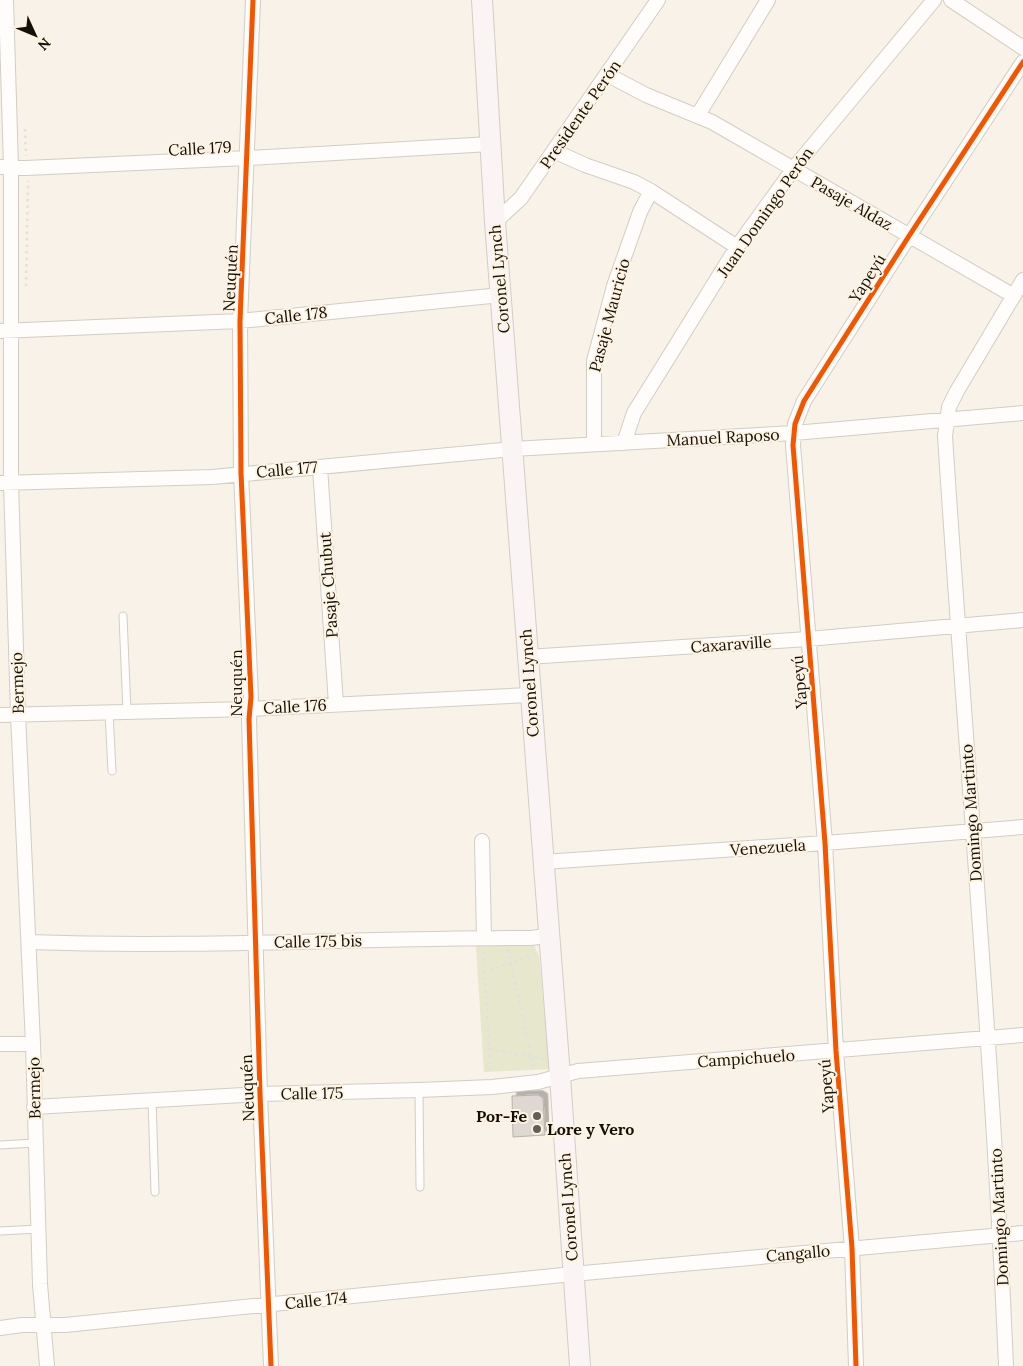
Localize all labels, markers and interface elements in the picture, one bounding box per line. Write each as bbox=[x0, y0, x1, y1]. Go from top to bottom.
north arrow bbox=[10, 10, 60, 60]
text: N bbox=[34, 34, 55, 54]
street label: Presidente Perón bbox=[535, 56, 625, 172]
street label: Calle 179 bbox=[168, 136, 232, 160]
street label: Juan Domingo Perón bbox=[712, 143, 817, 282]
street label: Pasaje Aldaz bbox=[808, 172, 896, 234]
street label: Coronel Lynch bbox=[484, 224, 514, 334]
street label: Neuquén bbox=[218, 244, 242, 312]
street label: Yapeyú bbox=[844, 250, 890, 307]
street label: Pasaje Mauricio bbox=[584, 256, 634, 374]
street label: Calle 178 bbox=[264, 302, 328, 328]
street label: Manuel Raposo bbox=[666, 424, 780, 450]
street label: Calle 177 bbox=[255, 456, 319, 482]
street label: Pasaje Chubut bbox=[314, 531, 342, 639]
street label: Coronel Lynch bbox=[515, 628, 543, 738]
street label: Caxaraville bbox=[690, 631, 772, 657]
street label: Neuquén bbox=[226, 649, 246, 717]
street label: Bermejo bbox=[6, 652, 28, 714]
street label: Yapeyú bbox=[787, 654, 811, 711]
street label: Calle 176 bbox=[263, 694, 327, 718]
street label: Domingo Martinto bbox=[956, 744, 986, 882]
street label: Venezuela bbox=[728, 834, 807, 860]
street label: Calle 175 bis bbox=[274, 930, 362, 952]
street label: Campichuelo bbox=[697, 1045, 795, 1071]
street label: Neuquén bbox=[236, 1054, 258, 1122]
street label: Bermejo bbox=[23, 1057, 45, 1119]
street label: Yapeyú bbox=[814, 1058, 838, 1115]
street label: Calle 175 bbox=[280, 1082, 344, 1104]
place label: Por-Fe bbox=[476, 1106, 527, 1126]
marker: Por-Fe bbox=[531, 1110, 543, 1122]
place label: Lore y Vero bbox=[547, 1119, 634, 1139]
marker: Lore y Vero bbox=[531, 1123, 543, 1135]
street label: Domingo Martinto bbox=[985, 1148, 1013, 1286]
street label: Coronel Lynch bbox=[554, 1152, 582, 1262]
street label: Cangallo bbox=[765, 1240, 831, 1266]
street label: Calle 174 bbox=[284, 1287, 349, 1313]

